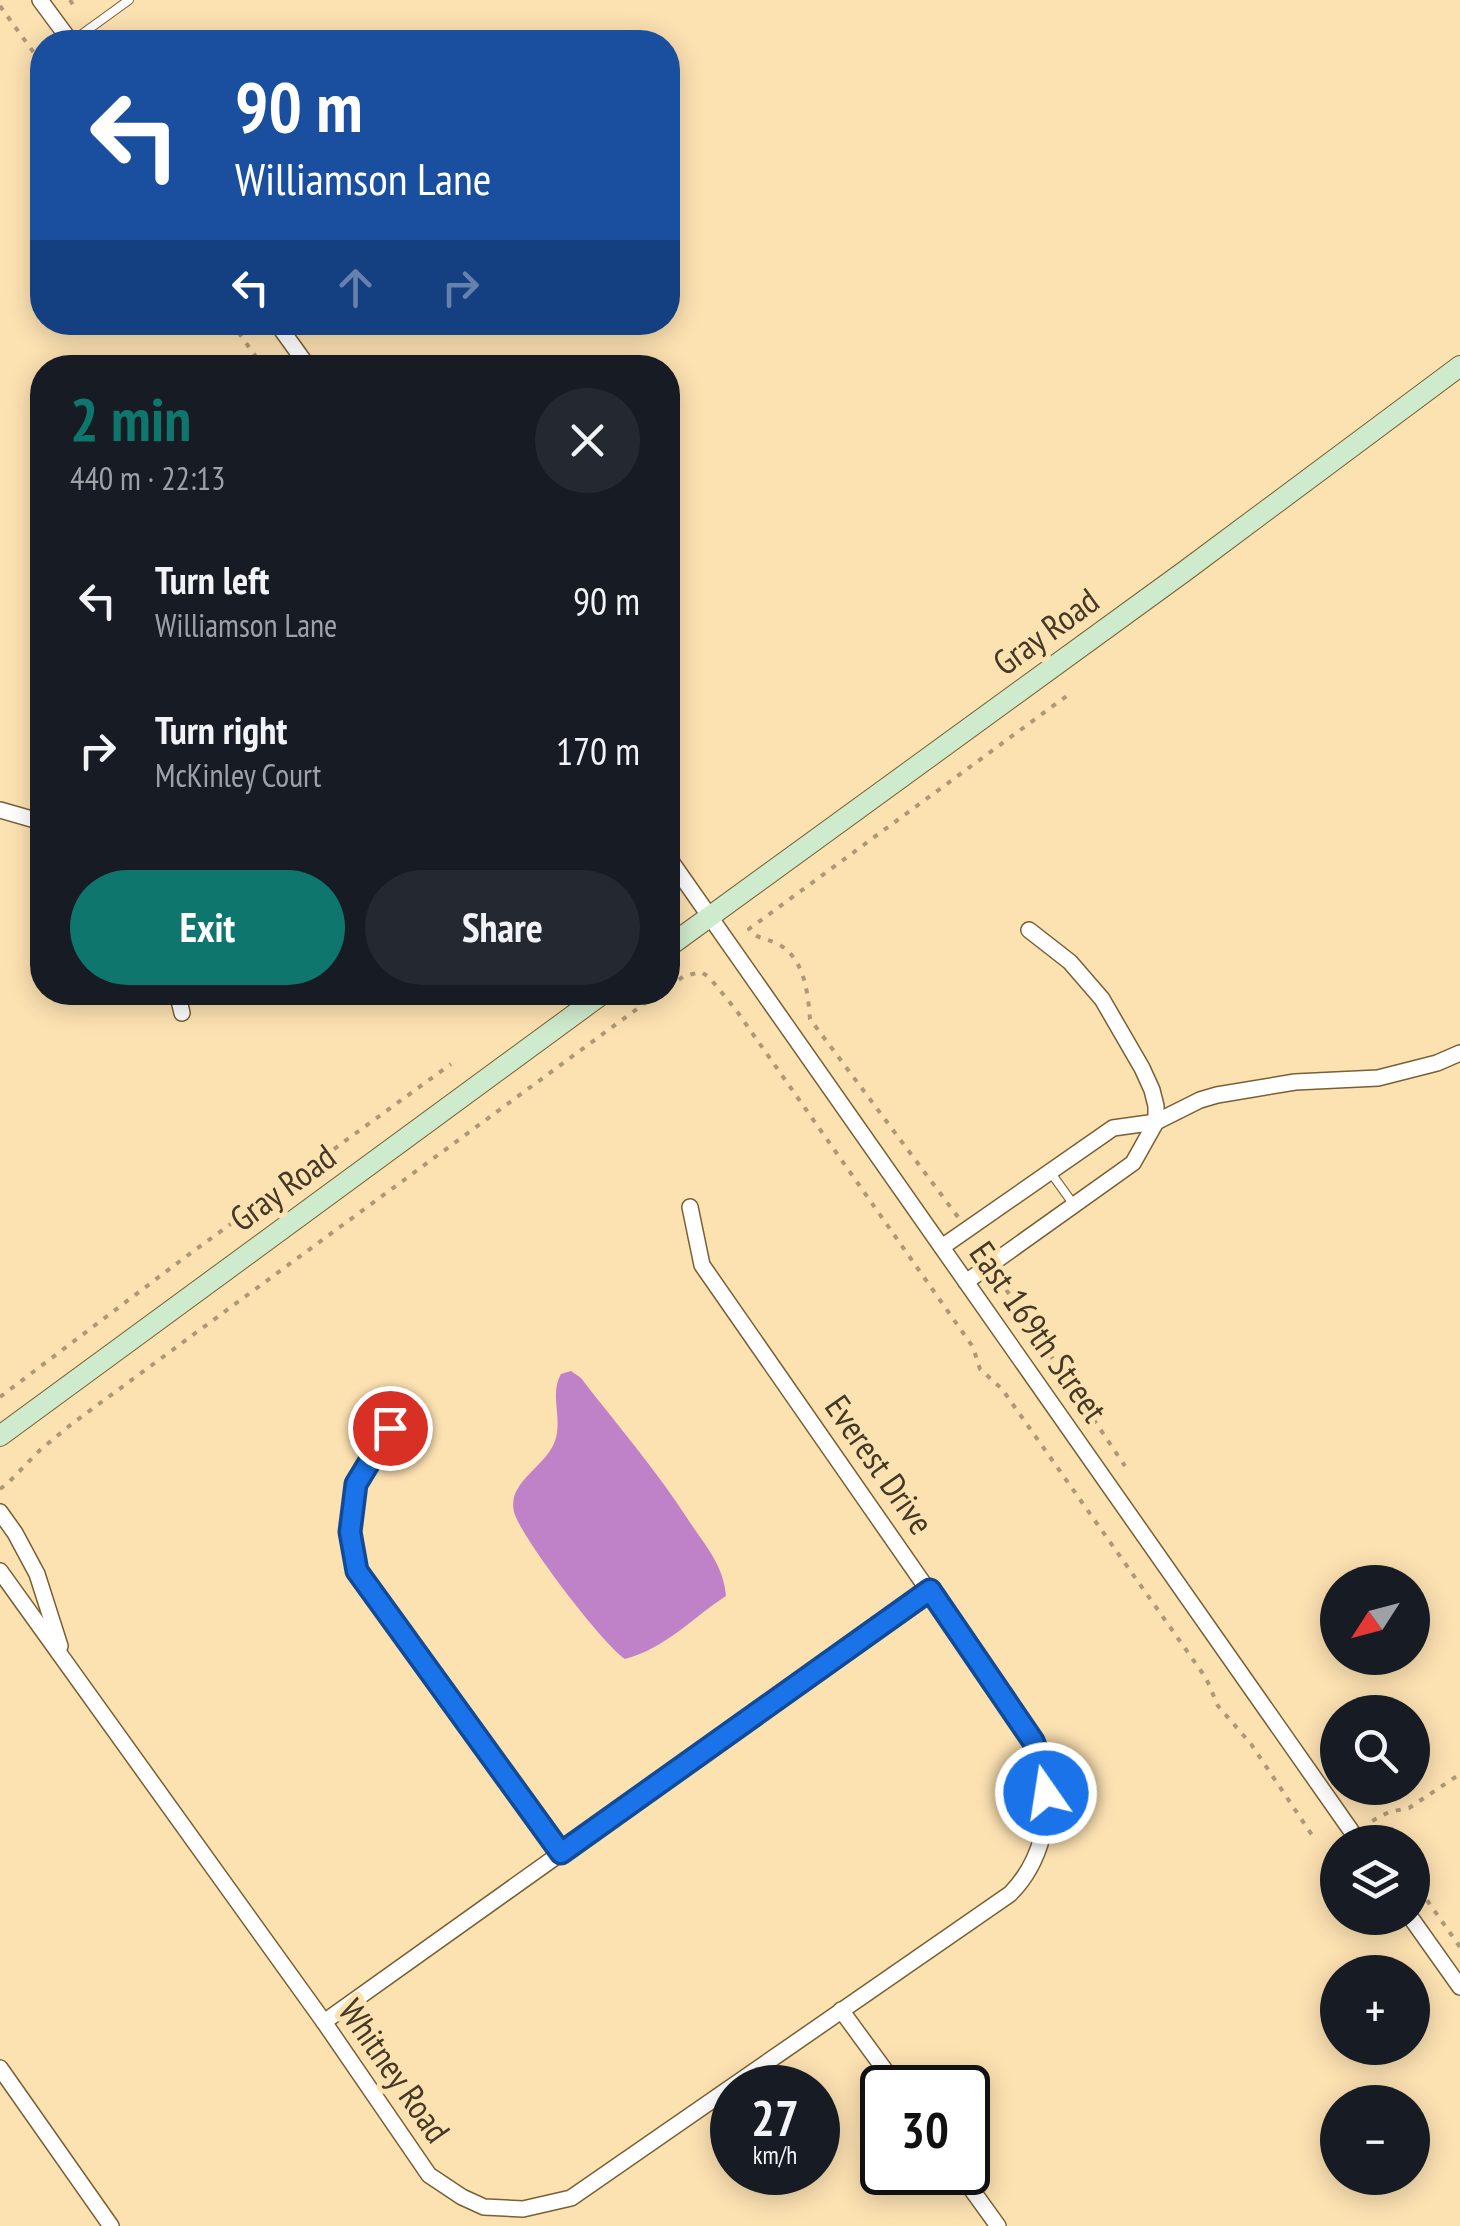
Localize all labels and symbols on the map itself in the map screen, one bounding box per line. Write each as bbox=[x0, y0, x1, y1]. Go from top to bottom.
street label: Gray Road bbox=[983, 577, 1108, 685]
street label: Gray Road bbox=[220, 1133, 345, 1241]
street label: East 169th Street bbox=[960, 1232, 1118, 1431]
pin bbox=[348, 1386, 433, 1471]
street label: Everest Drive bbox=[815, 1386, 944, 1543]
north arrow bbox=[1320, 1565, 1430, 1675]
position arrow bbox=[994, 1741, 1098, 1845]
street label: Whitney Road bbox=[329, 1990, 461, 2151]
speed limit sign: 30 bbox=[860, 2065, 990, 2195]

